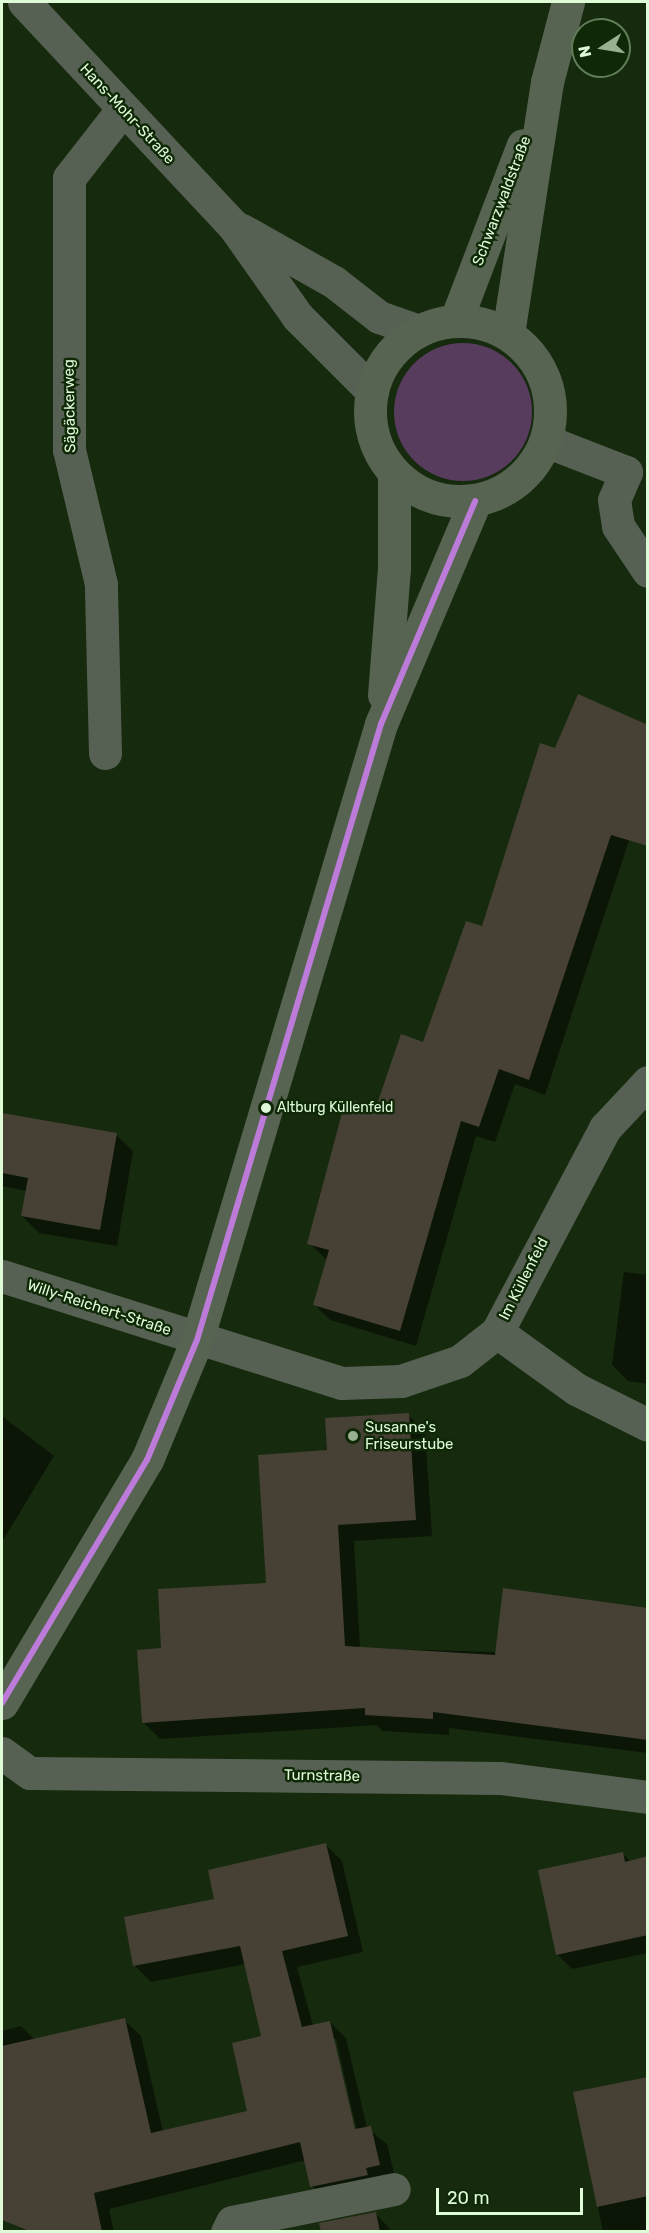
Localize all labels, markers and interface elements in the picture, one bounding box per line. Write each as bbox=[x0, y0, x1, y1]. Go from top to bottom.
north arrow bbox=[571, 18, 631, 78]
text: N bbox=[574, 44, 595, 59]
street label: Hans-Mohr-Straße bbox=[76, 60, 178, 168]
street label: Schwarzwaldstraße bbox=[469, 134, 535, 268]
street label: Sägäckerweg bbox=[60, 359, 80, 453]
place label: Altburg Küllenfeld bbox=[277, 1100, 393, 1116]
marker: Altburg Küllenfeld bbox=[260, 1102, 272, 1114]
street label: Im Küllenfeld bbox=[496, 1235, 552, 1323]
street label: Willy-Reichert-Straße bbox=[25, 1276, 173, 1340]
place label: Susanne's Friseurstube bbox=[365, 1418, 454, 1453]
marker: Susanne's Friseurstube bbox=[346, 1429, 360, 1443]
street label: Turnstraße bbox=[284, 1766, 360, 1786]
scale bar bbox=[439, 2176, 586, 2214]
text: 20 m bbox=[447, 2187, 489, 2209]

